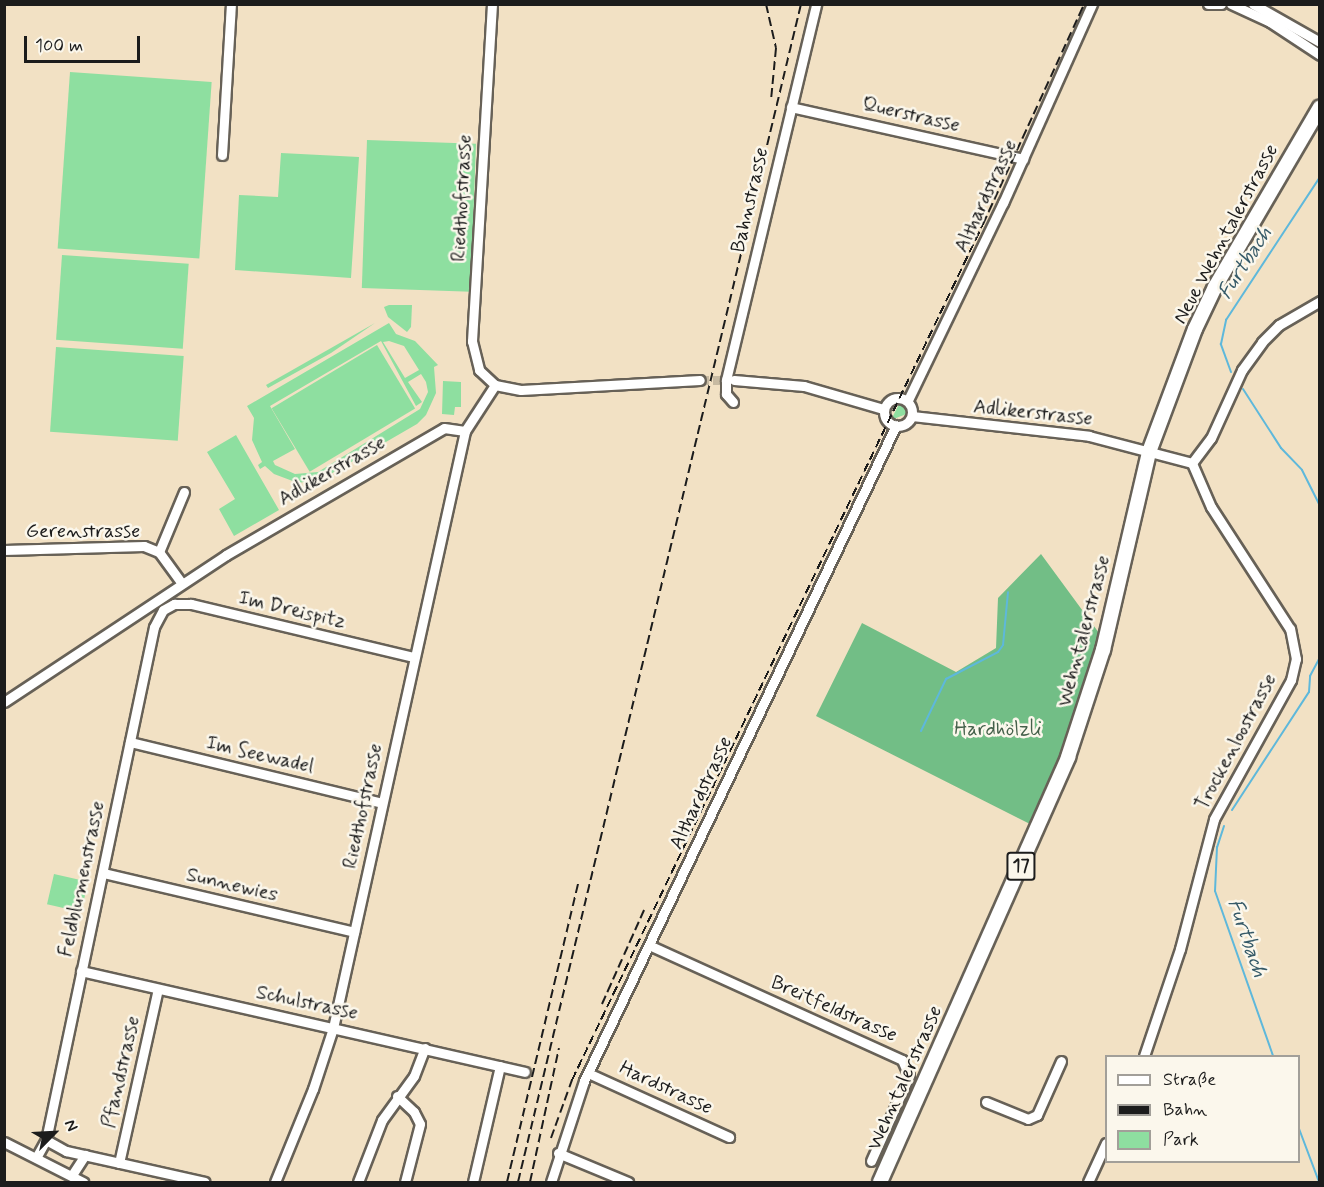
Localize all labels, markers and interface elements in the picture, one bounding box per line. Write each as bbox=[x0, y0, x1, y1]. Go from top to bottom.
scale bar bbox=[27, 24, 142, 62]
text: 100 m bbox=[35, 34, 83, 58]
street label: Querstrasse bbox=[860, 92, 962, 138]
street label: Riedthofstrasse bbox=[447, 134, 477, 262]
street label: Althardstrasse bbox=[949, 136, 1023, 256]
street label: Neue Wehntalerstrasse bbox=[1168, 140, 1284, 328]
street label: Bahnstrasse bbox=[726, 145, 774, 255]
water label: Furtbach bbox=[1212, 222, 1278, 304]
street label: Adlikerstrasse bbox=[972, 395, 1094, 431]
street label: Adlikerstrasse bbox=[274, 431, 390, 511]
street label: Gerenstrasse bbox=[26, 519, 140, 543]
street label: Wehntalerstrasse bbox=[1052, 553, 1116, 709]
street label: Im Dreispitz bbox=[236, 586, 348, 634]
street label: Trockenloostrasse bbox=[1190, 670, 1282, 814]
park label: Hardhölzli bbox=[954, 717, 1042, 741]
street label: Im Seewadel bbox=[203, 731, 317, 779]
street label: Althardstrasse bbox=[664, 733, 738, 853]
street label: Riedthofstrasse bbox=[338, 741, 388, 871]
street label: Feldblumenstrasse bbox=[54, 799, 110, 959]
road number: 17 bbox=[1006, 851, 1036, 881]
street label: Sunnewies bbox=[184, 863, 280, 907]
water label: Furtbach bbox=[1222, 896, 1272, 980]
street label: Breitfeldstrasse bbox=[767, 970, 901, 1048]
street label: Schulstrasse bbox=[254, 981, 360, 1025]
street label: Wehntalerstrasse bbox=[862, 1002, 948, 1154]
street label: Pfandstrasse bbox=[96, 1014, 146, 1130]
legend bbox=[1105, 1055, 1300, 1163]
street label: Hardstrasse bbox=[616, 1056, 716, 1120]
text: Straße bbox=[1163, 1068, 1216, 1092]
text: Bahn bbox=[1163, 1098, 1207, 1122]
north arrow bbox=[24, 1103, 84, 1163]
text: N bbox=[59, 1116, 83, 1135]
text: Park bbox=[1163, 1128, 1199, 1152]

